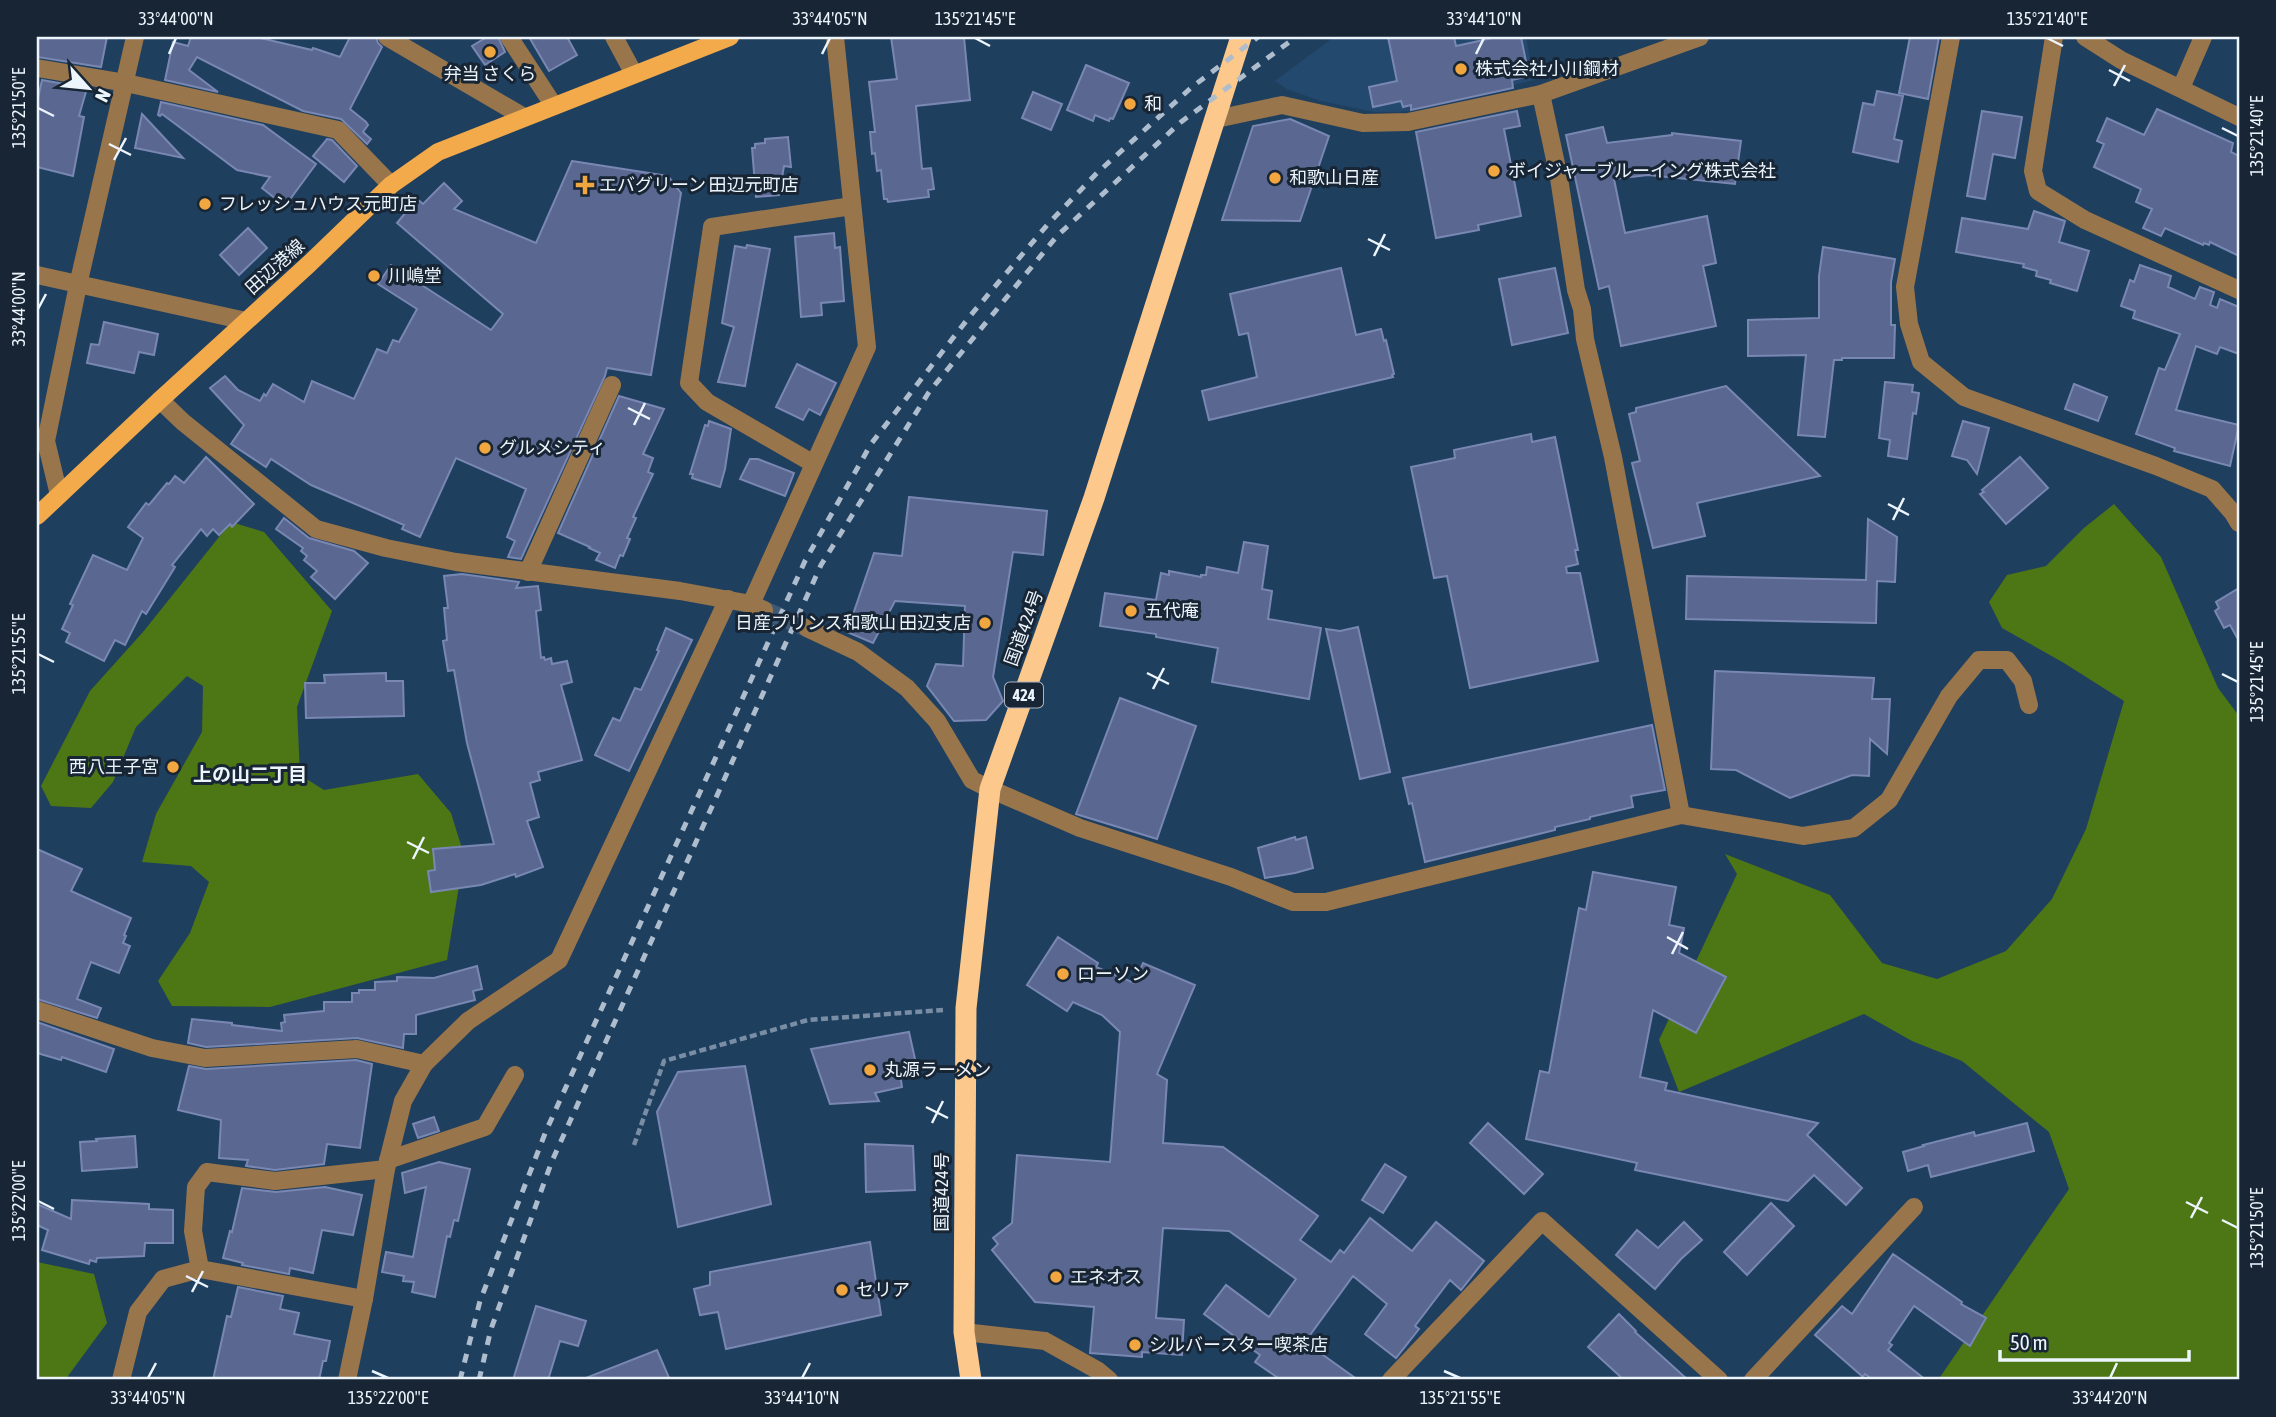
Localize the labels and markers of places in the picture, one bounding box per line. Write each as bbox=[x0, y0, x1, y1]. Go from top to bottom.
marker: 弁当 さくら bbox=[482, 44, 498, 60]
place label: 株式会社小川鋼材 bbox=[1475, 58, 1619, 79]
marker: 株式会社小川鋼材 bbox=[1453, 61, 1469, 77]
place label: 弁当 さくら bbox=[444, 63, 536, 84]
place label: 和 bbox=[1144, 93, 1162, 114]
marker: 和 bbox=[1122, 96, 1138, 112]
place label: ボイジャーブルーイング株式会社 bbox=[1508, 160, 1776, 181]
marker: ボイジャーブルーイング株式会社 bbox=[1486, 163, 1502, 179]
place label: 和歌山日産 bbox=[1289, 167, 1379, 188]
marker: 和歌山日産 bbox=[1267, 170, 1283, 186]
place label: エバグリーン 田辺元町店 bbox=[599, 174, 799, 195]
marker: エバグリーン 田辺元町店 bbox=[577, 177, 593, 193]
place label: フレッシュハウス元町店 bbox=[219, 193, 417, 214]
marker: フレッシュハウス元町店 bbox=[197, 196, 213, 212]
place label: 川嶋堂 bbox=[388, 265, 442, 286]
marker: 川嶋堂 bbox=[366, 268, 382, 284]
place label: グルメシティ bbox=[499, 437, 606, 458]
marker: グルメシティ bbox=[477, 440, 493, 456]
place label: 五代庵 bbox=[1145, 600, 1199, 621]
marker: 五代庵 bbox=[1123, 603, 1139, 619]
place label: 日産プリンス和歌山 田辺支店 bbox=[735, 612, 971, 633]
marker: 日産プリンス和歌山 田辺支店 bbox=[977, 615, 993, 631]
place label: 西八王子宮 bbox=[69, 756, 159, 777]
marker: 西八王子宮 bbox=[165, 759, 181, 775]
place label: ローソン bbox=[1077, 963, 1149, 984]
marker: ローソン bbox=[1055, 966, 1071, 982]
place label: 丸源ラーメン bbox=[884, 1059, 991, 1080]
marker: 丸源ラーメン bbox=[862, 1062, 878, 1078]
place label: エネオス bbox=[1070, 1266, 1142, 1287]
marker: エネオス bbox=[1048, 1269, 1064, 1285]
place label: セリア bbox=[856, 1279, 910, 1300]
marker: セリア bbox=[834, 1282, 850, 1298]
place label: シルバースター喫茶店 bbox=[1149, 1334, 1328, 1355]
marker: シルバースター喫茶店 bbox=[1127, 1337, 1143, 1353]

